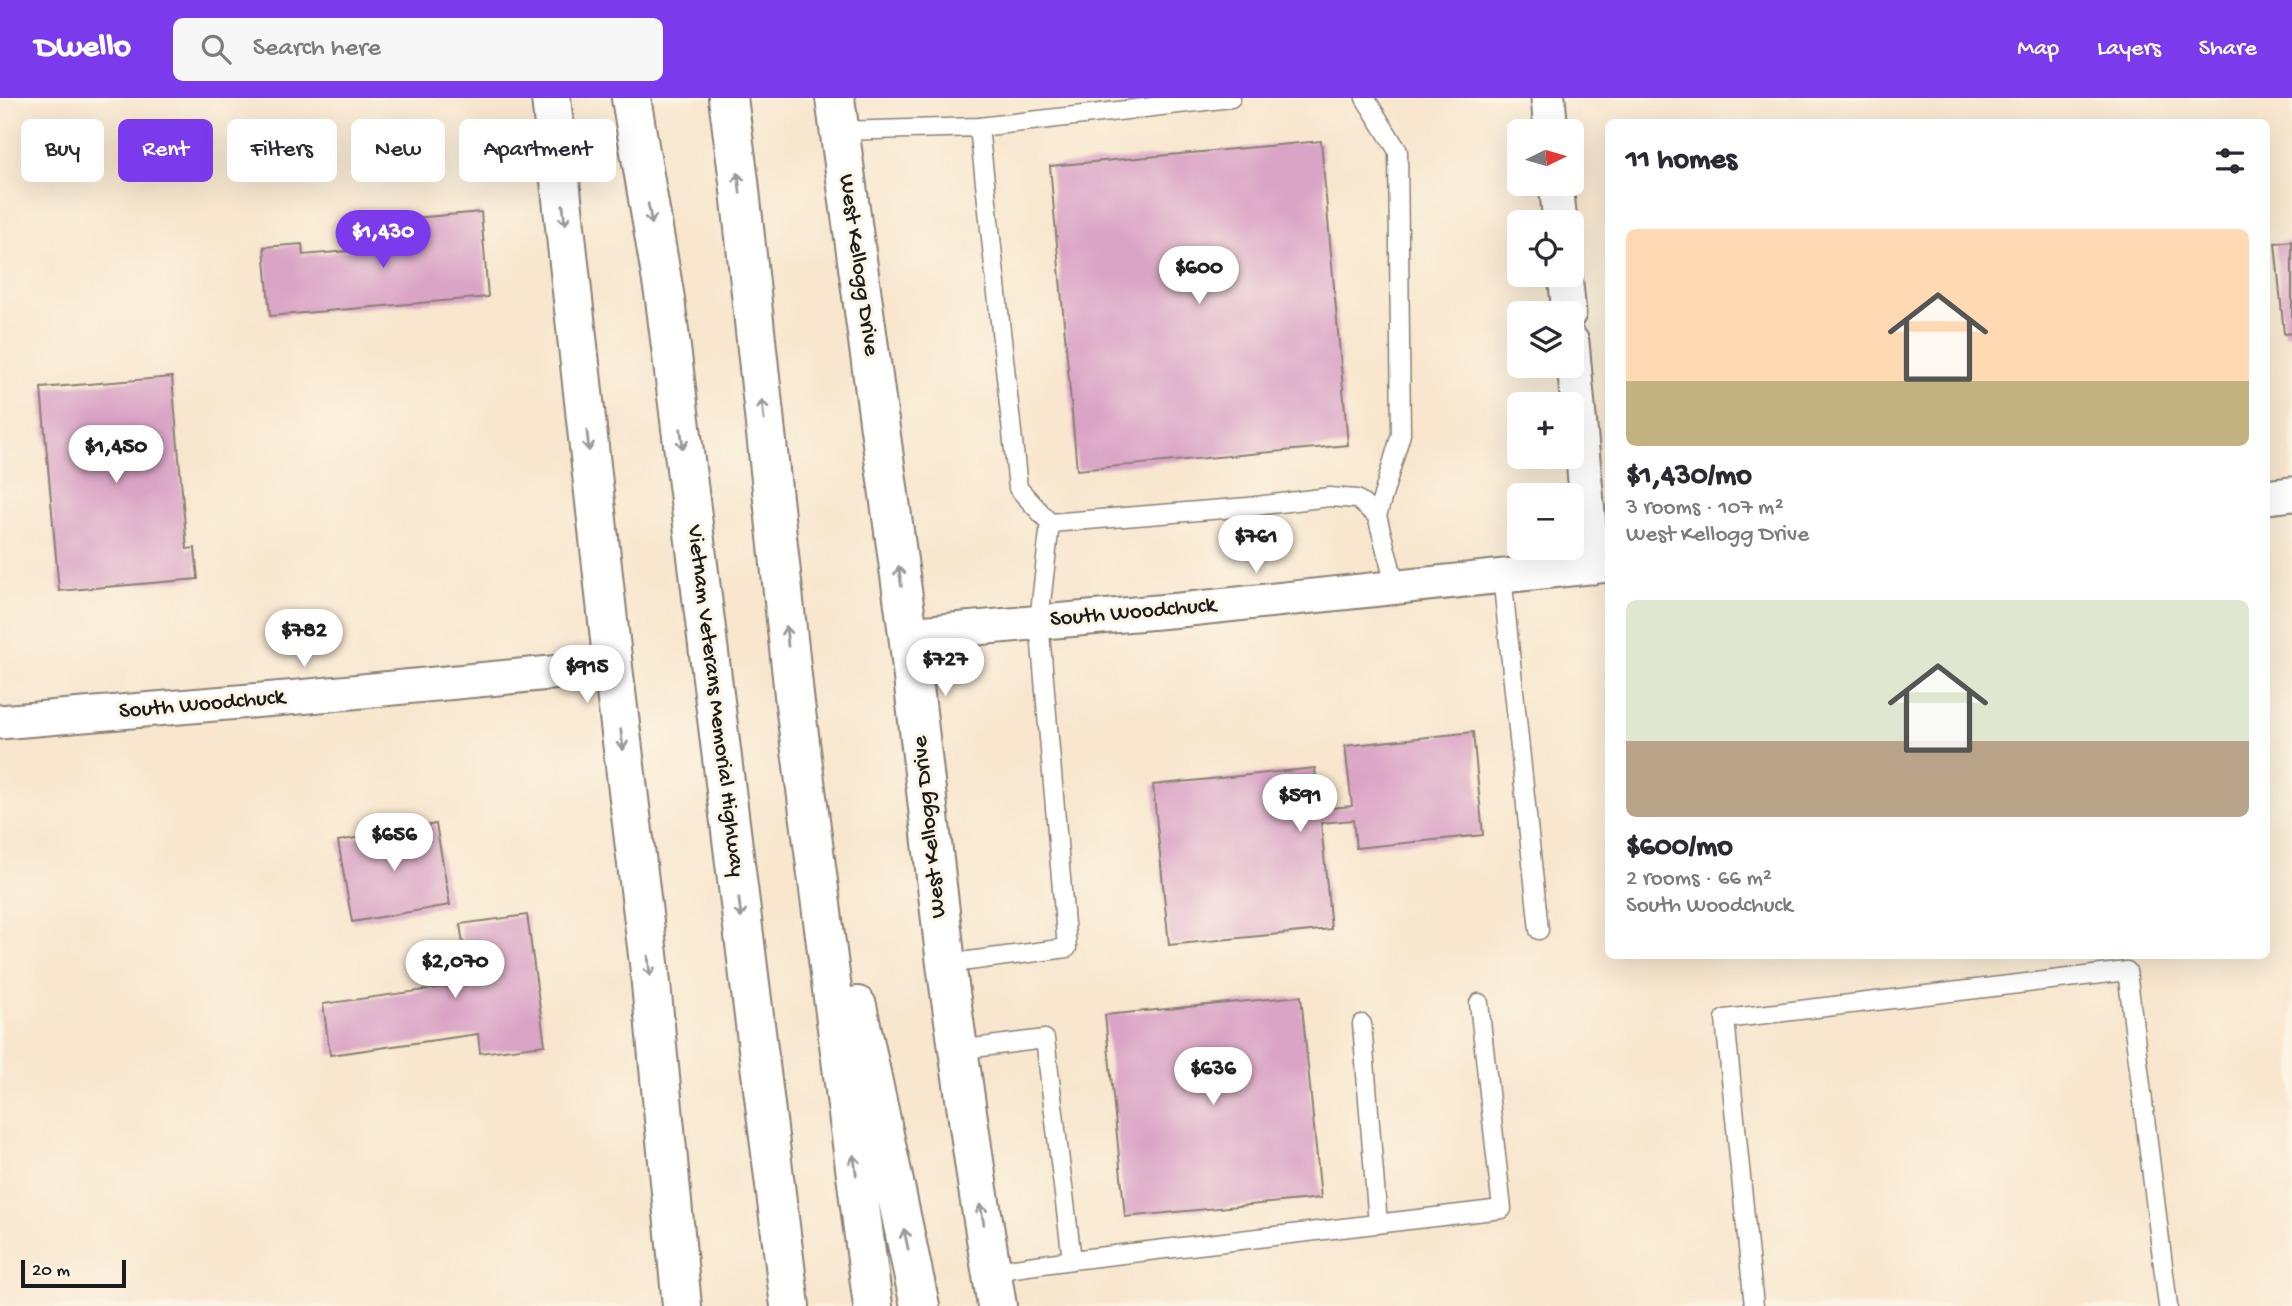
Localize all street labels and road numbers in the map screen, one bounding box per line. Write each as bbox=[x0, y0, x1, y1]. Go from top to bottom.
street label: West Kellogg Drive bbox=[832, 172, 884, 359]
street label: Vietnam Veterans Memorial Highway bbox=[680, 523, 750, 878]
street label: South Woodchuck bbox=[1049, 592, 1220, 634]
street label: South Woodchuck bbox=[118, 684, 289, 726]
street label: West Kellogg Drive bbox=[907, 733, 953, 919]

